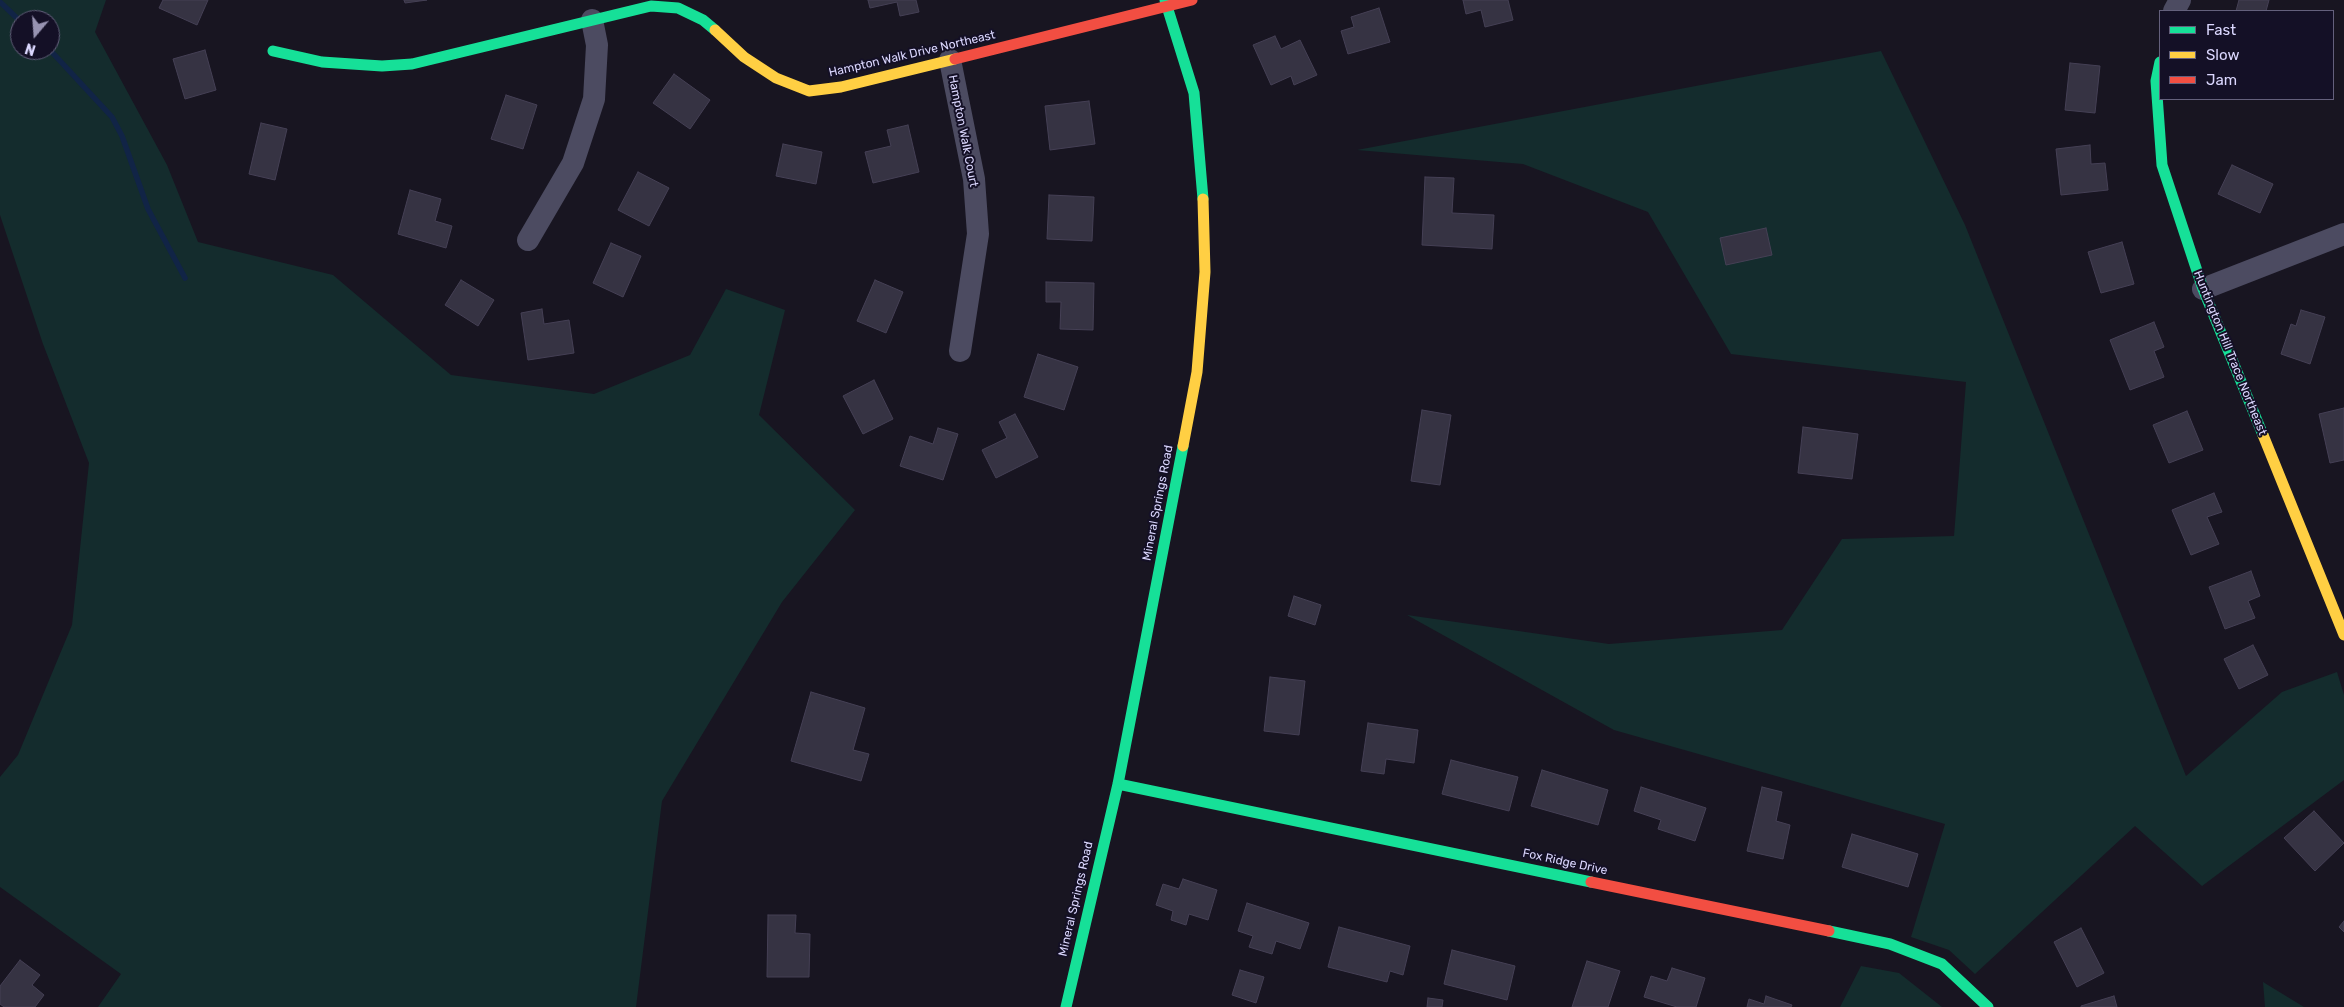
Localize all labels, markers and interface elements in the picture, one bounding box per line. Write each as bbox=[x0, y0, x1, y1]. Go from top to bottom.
north arrow bbox=[10, 10, 60, 60]
legend bbox=[2159, 10, 2334, 100]
text: Fast bbox=[2206, 21, 2236, 39]
street label: Hampton Walk Drive Northeast bbox=[827, 28, 997, 80]
text: N bbox=[23, 39, 38, 58]
text: Slow bbox=[2206, 46, 2239, 64]
text: Jam bbox=[2206, 71, 2237, 89]
street label: Hampton Walk Court bbox=[945, 74, 981, 188]
street label: Huntington Hill Trace Northeast bbox=[2190, 269, 2270, 437]
street label: Mineral Springs Road bbox=[1140, 444, 1176, 562]
street label: Mineral Springs Road bbox=[1056, 840, 1096, 958]
street label: Fox Ridge Drive bbox=[1521, 846, 1609, 878]

